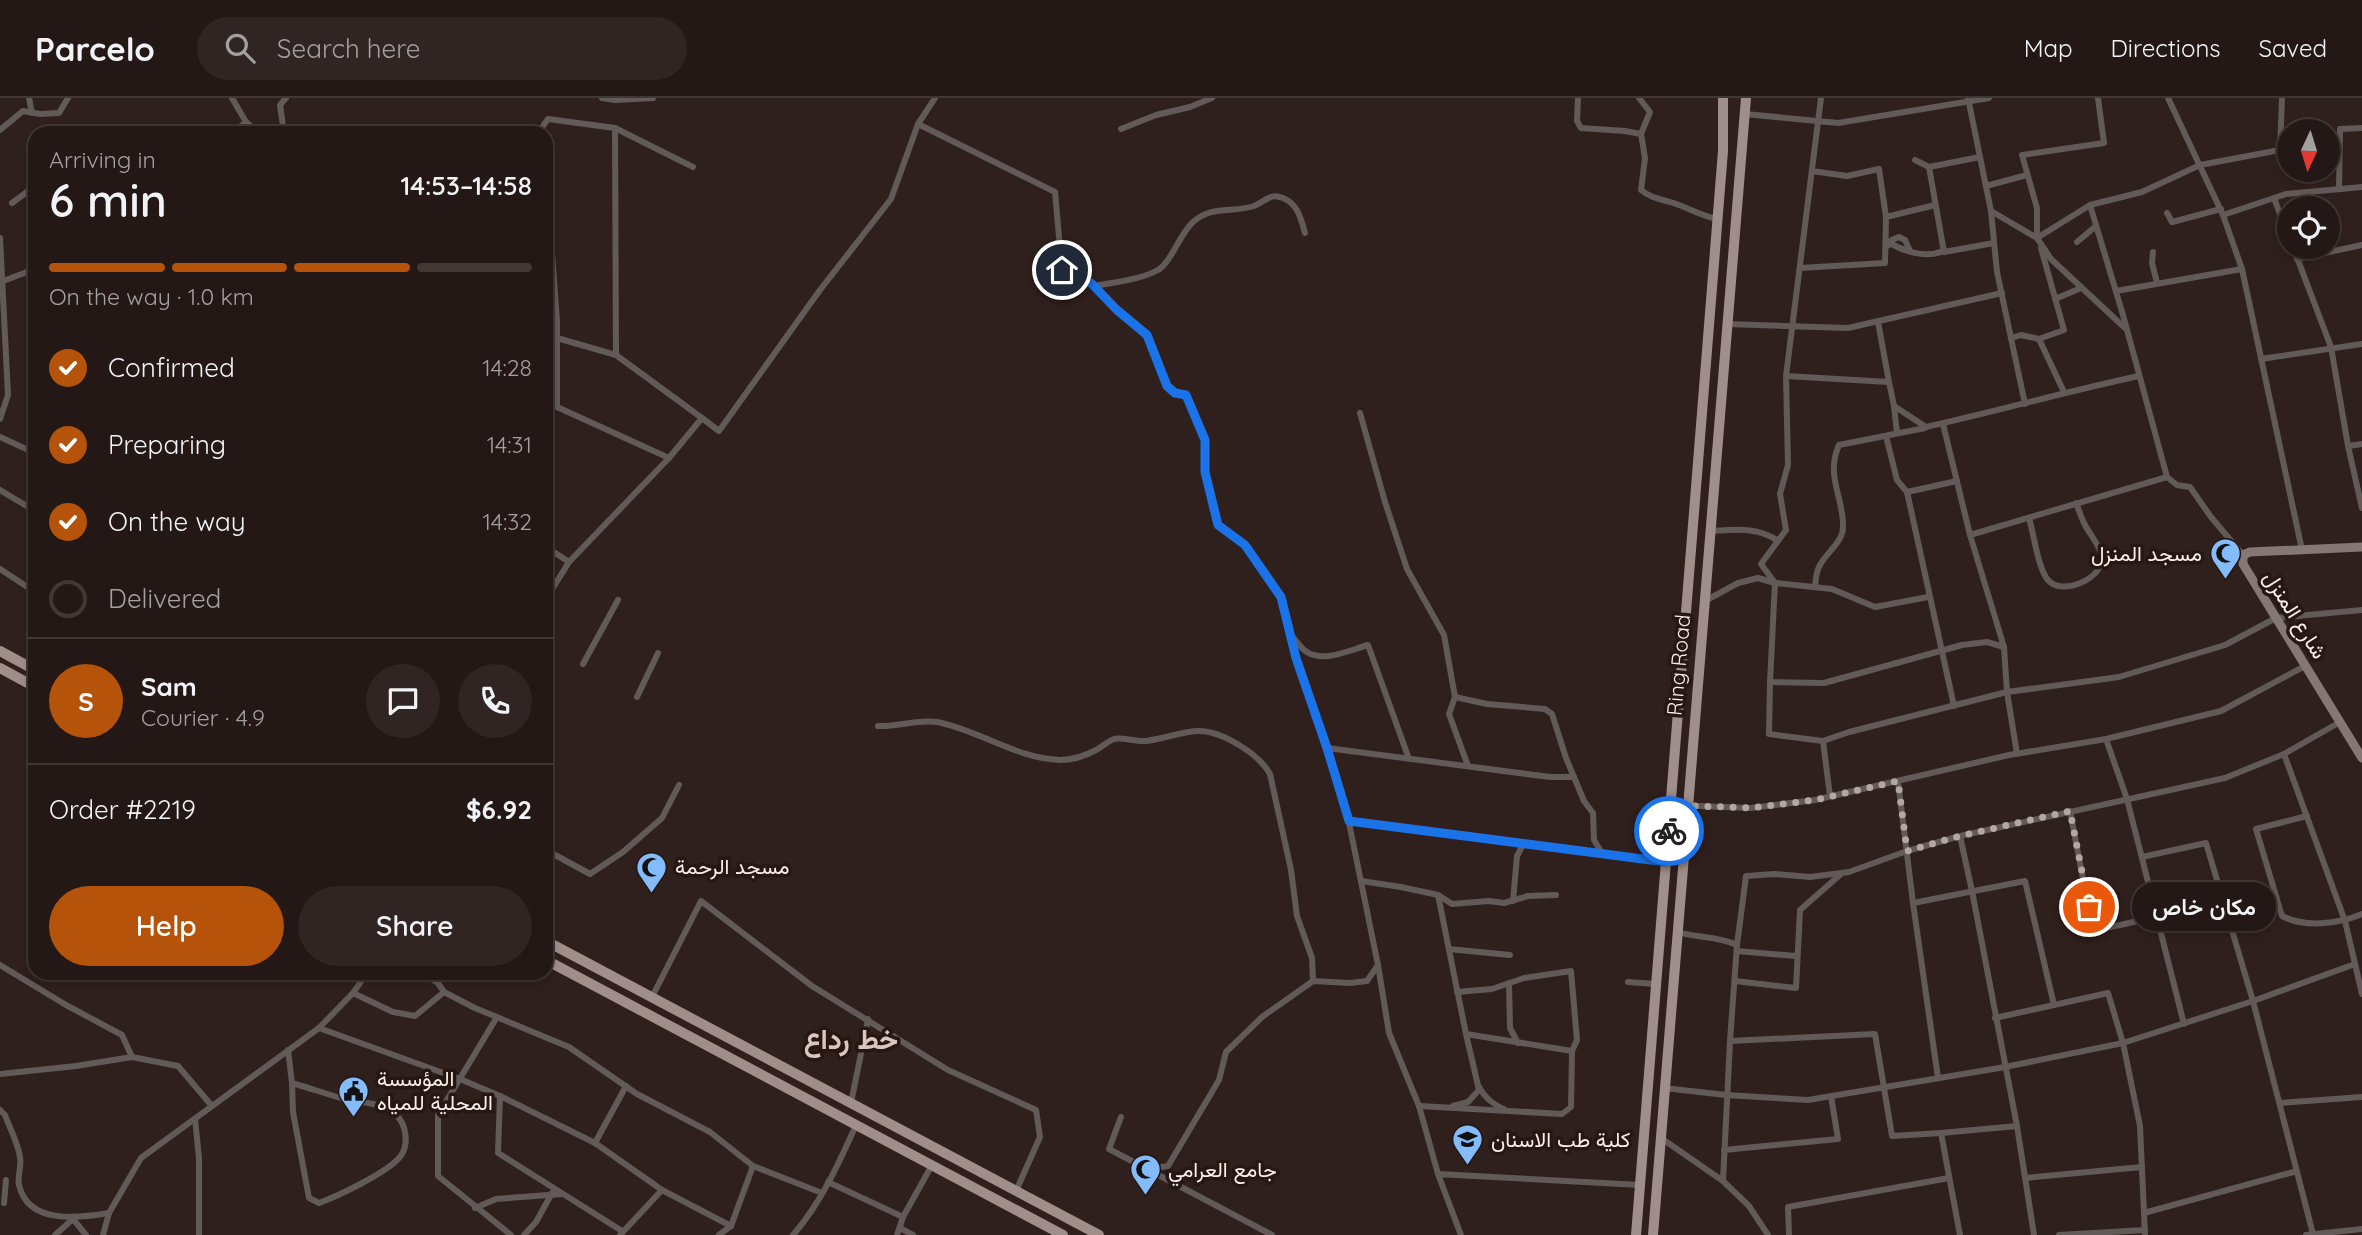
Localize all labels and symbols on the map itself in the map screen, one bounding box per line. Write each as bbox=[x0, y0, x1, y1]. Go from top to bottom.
north arrow bbox=[2277, 119, 2340, 182]
pin bbox=[1032, 240, 1092, 300]
mosque icon: مسجد المنزل bbox=[2208, 537, 2242, 581]
place label: مسجد المنزل bbox=[2091, 540, 2202, 567]
street label: شارع المنزل bbox=[2257, 566, 2333, 664]
street label: Ring Road bbox=[1661, 613, 1695, 717]
courier bbox=[1634, 796, 1704, 866]
mosque icon: مسجد الرحمة bbox=[635, 850, 669, 894]
place label: مسجد الرحمة bbox=[675, 853, 790, 880]
pin bbox=[2059, 877, 2119, 937]
callout: مكان خاص bbox=[2131, 882, 2274, 932]
district label: خط رداع bbox=[804, 1021, 898, 1058]
place label: المؤسسة المحلية للمياه bbox=[377, 1065, 493, 1115]
public building icon: المؤسسة المحلية للمياه bbox=[337, 1074, 371, 1118]
school or university icon: كلية طب الاسنان bbox=[1451, 1123, 1485, 1167]
place label: كلية طب الاسنان bbox=[1491, 1126, 1630, 1152]
mosque icon: جامع العرامي bbox=[1128, 1153, 1162, 1197]
place label: جامع العرامي bbox=[1168, 1156, 1277, 1187]

